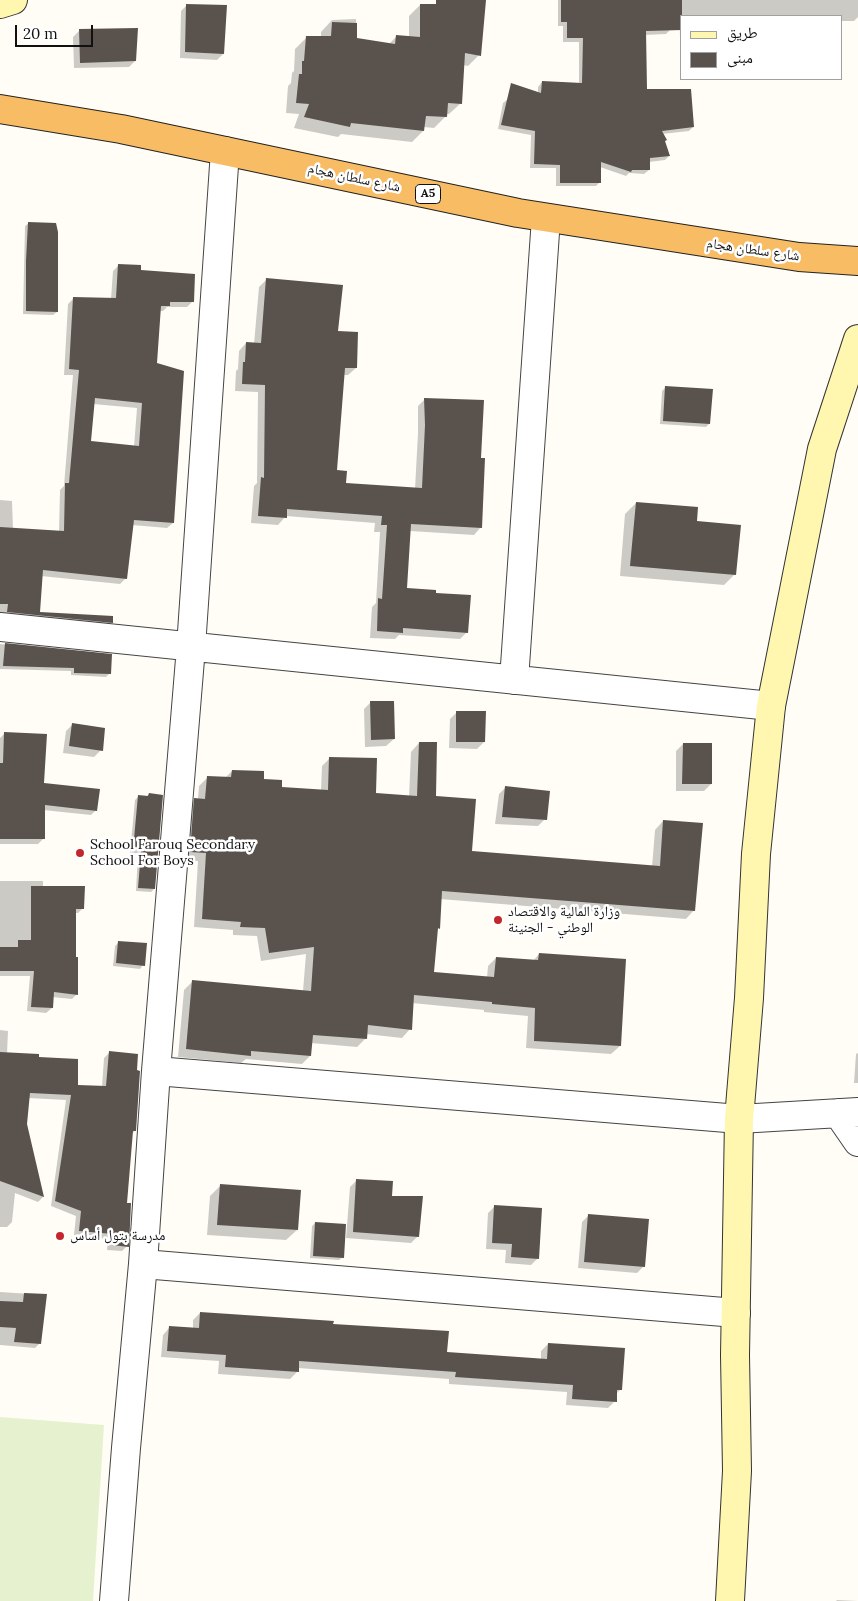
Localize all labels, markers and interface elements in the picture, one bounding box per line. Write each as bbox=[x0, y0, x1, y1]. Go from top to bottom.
scale bar bbox=[18, 15, 95, 47]
legend bbox=[680, 15, 843, 80]
text: طريق bbox=[727, 23, 758, 42]
text: 20 m bbox=[23, 24, 58, 43]
text: مبنى bbox=[727, 48, 753, 67]
street label: شارع سلطان هجام bbox=[306, 160, 402, 196]
road number: A5 bbox=[416, 184, 440, 203]
street label: شارع سلطان هجام bbox=[705, 235, 801, 265]
place label: School Farouq Secondary School For Boys bbox=[90, 837, 255, 870]
marker: School Farouq Secondary School For Boys bbox=[74, 847, 86, 859]
place label: وزارة المالية والاقتصاد الوطني - الجنينة bbox=[508, 904, 620, 936]
marker: وزارة المالية والاقتصاد الوطني - الجنينة bbox=[492, 914, 504, 926]
place label: مدرسة بتول أساس bbox=[70, 1228, 165, 1244]
marker: مدرسة بتول أساس bbox=[54, 1230, 66, 1242]

